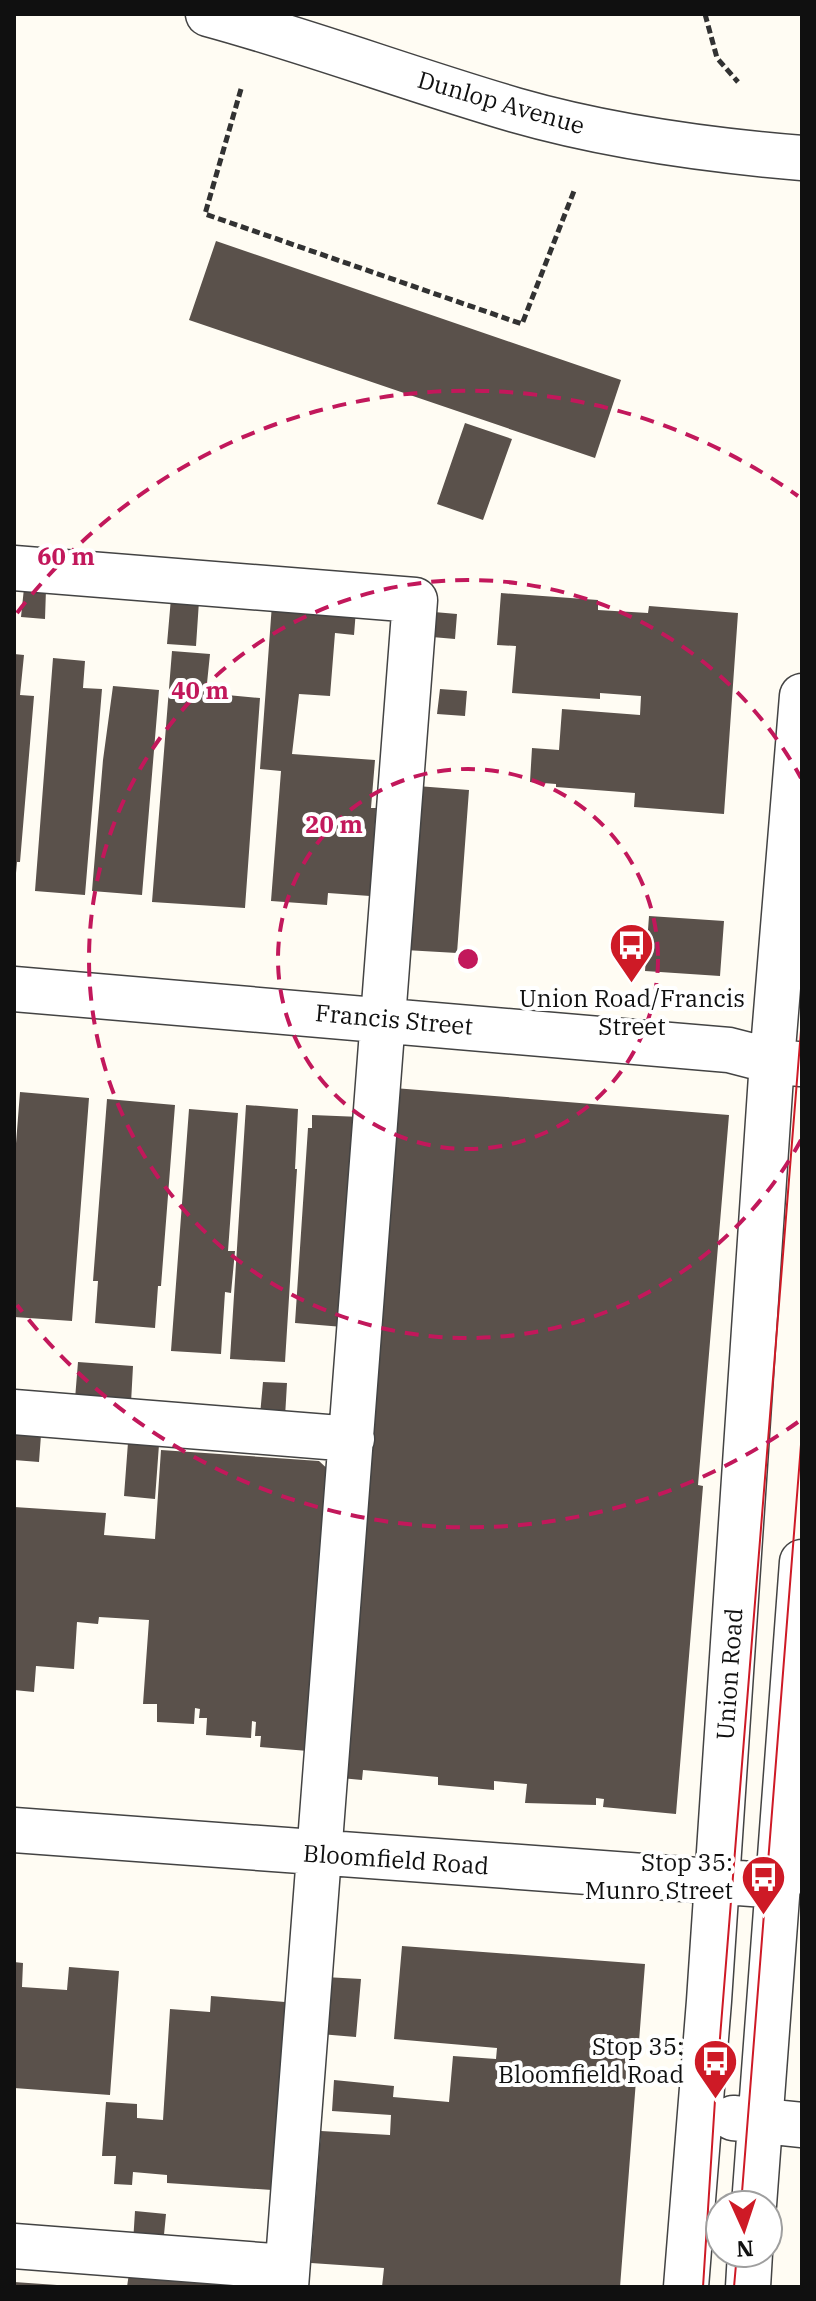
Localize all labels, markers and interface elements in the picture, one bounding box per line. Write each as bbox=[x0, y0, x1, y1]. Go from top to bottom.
street label: Dunlop Avenue bbox=[414, 63, 589, 141]
text: 60 m bbox=[37, 540, 95, 572]
text: 40 m bbox=[171, 674, 229, 706]
text: 20 m bbox=[305, 808, 363, 840]
bus stop icon: Union Road/Francis Street bbox=[608, 921, 656, 984]
centre of rings bbox=[454, 945, 482, 973]
place label: Union Road/Francis Street bbox=[519, 982, 745, 1042]
street label: Francis Street bbox=[314, 996, 474, 1042]
street label: Union Road bbox=[708, 1607, 750, 1741]
street label: Bloomfield Road bbox=[302, 1837, 490, 1881]
place label: Stop 35: Munro Street bbox=[585, 1846, 733, 1906]
bus stop icon: Stop 35: Munro Street bbox=[740, 1853, 788, 1916]
place label: Stop 35: Bloomfield Road bbox=[498, 2030, 684, 2090]
bus stop icon: Stop 35: Bloomfield Road bbox=[691, 2037, 739, 2100]
north arrow bbox=[704, 2189, 784, 2269]
text: N bbox=[736, 2235, 755, 2264]

